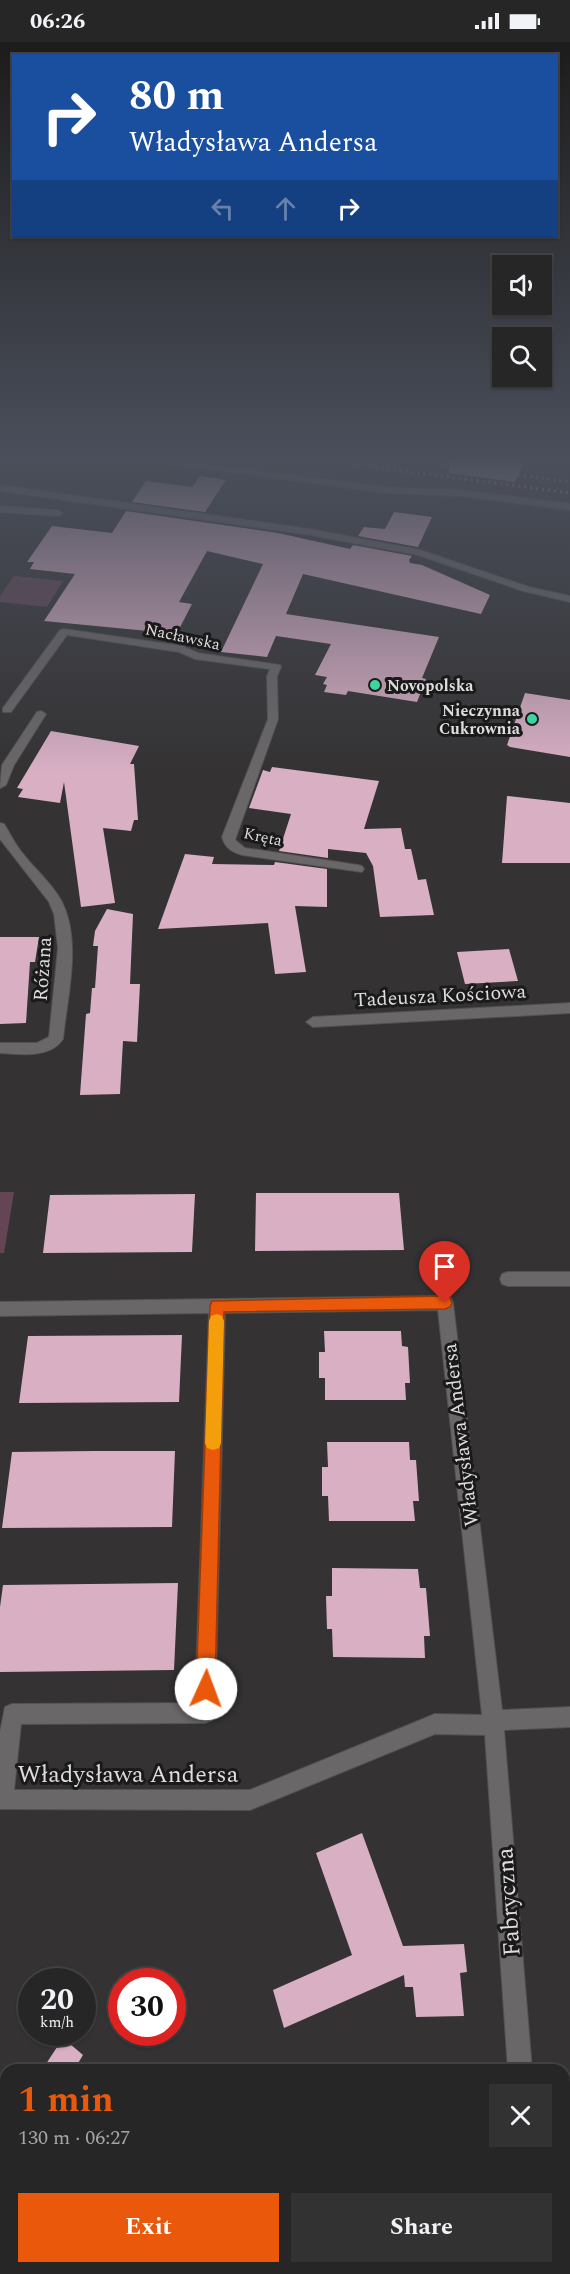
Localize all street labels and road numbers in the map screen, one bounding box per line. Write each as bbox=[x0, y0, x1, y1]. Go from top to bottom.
street label: Nacławska bbox=[143, 617, 223, 657]
street label: Kręta bbox=[241, 821, 285, 853]
street label: Różana bbox=[26, 936, 60, 1002]
street label: Tadeusza Kościowa bbox=[353, 976, 527, 1015]
street label: Władysława Andersa bbox=[435, 1341, 487, 1528]
street label: Władysława Andersa bbox=[18, 1757, 239, 1793]
street label: Fabryczna bbox=[487, 1846, 531, 1958]

